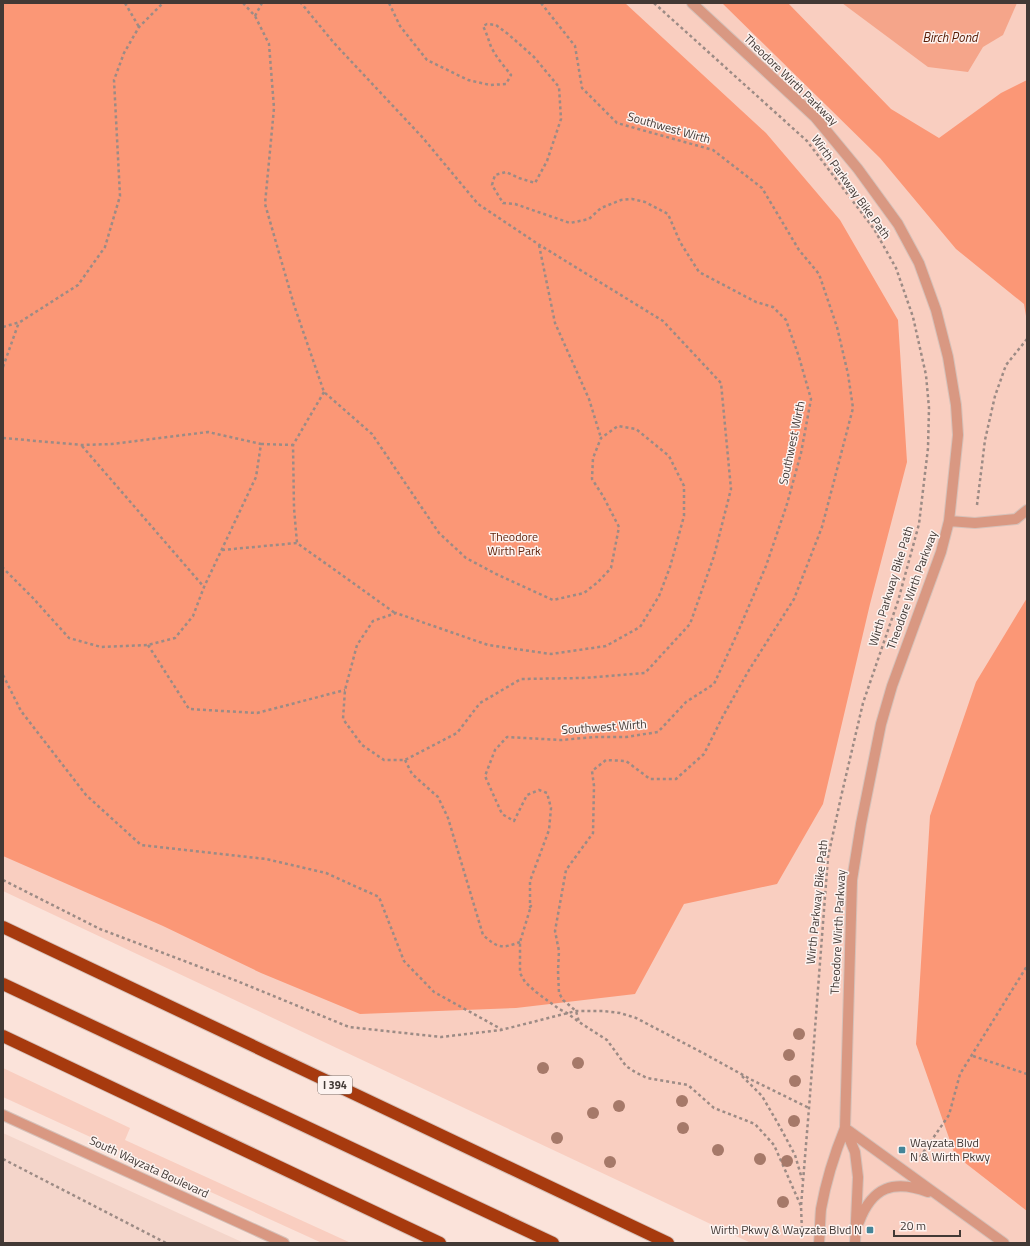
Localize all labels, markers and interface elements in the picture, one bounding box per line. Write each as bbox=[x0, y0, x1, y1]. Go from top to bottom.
water label: Birch Pond bbox=[922, 27, 979, 47]
street label: Theodore Wirth Parkway bbox=[740, 29, 843, 130]
street label: Southwest Wirth bbox=[625, 107, 713, 148]
street label: Wirth Parkway Bike Path bbox=[807, 130, 896, 243]
street label: Southwest Wirth bbox=[773, 399, 810, 487]
street label: Wirth Parkway Bike Path bbox=[863, 523, 918, 648]
park label: Theodore Wirth Park bbox=[487, 527, 541, 560]
street label: Theodore Wirth Parkway bbox=[881, 528, 942, 652]
street label: Southwest Wirth bbox=[561, 714, 647, 739]
street label: Wirth Parkway Bike Path bbox=[801, 839, 832, 965]
street label: Theodore Wirth Parkway bbox=[825, 869, 850, 995]
road number: I 394 bbox=[318, 1076, 352, 1094]
street label: South Wayzata Boulevard bbox=[86, 1130, 212, 1203]
place label: Wayzata Blvd N & Wirth Pkwy bbox=[910, 1133, 990, 1166]
marker: Wayzata Blvd N & Wirth Pkwy bbox=[897, 1145, 907, 1155]
scale bar bbox=[894, 1212, 960, 1238]
text: 20 m bbox=[900, 1216, 926, 1235]
place label: Wirth Pkwy & Wayzata Blvd N bbox=[710, 1220, 862, 1239]
marker: Wirth Pkwy & Wayzata Blvd N bbox=[865, 1225, 875, 1235]

